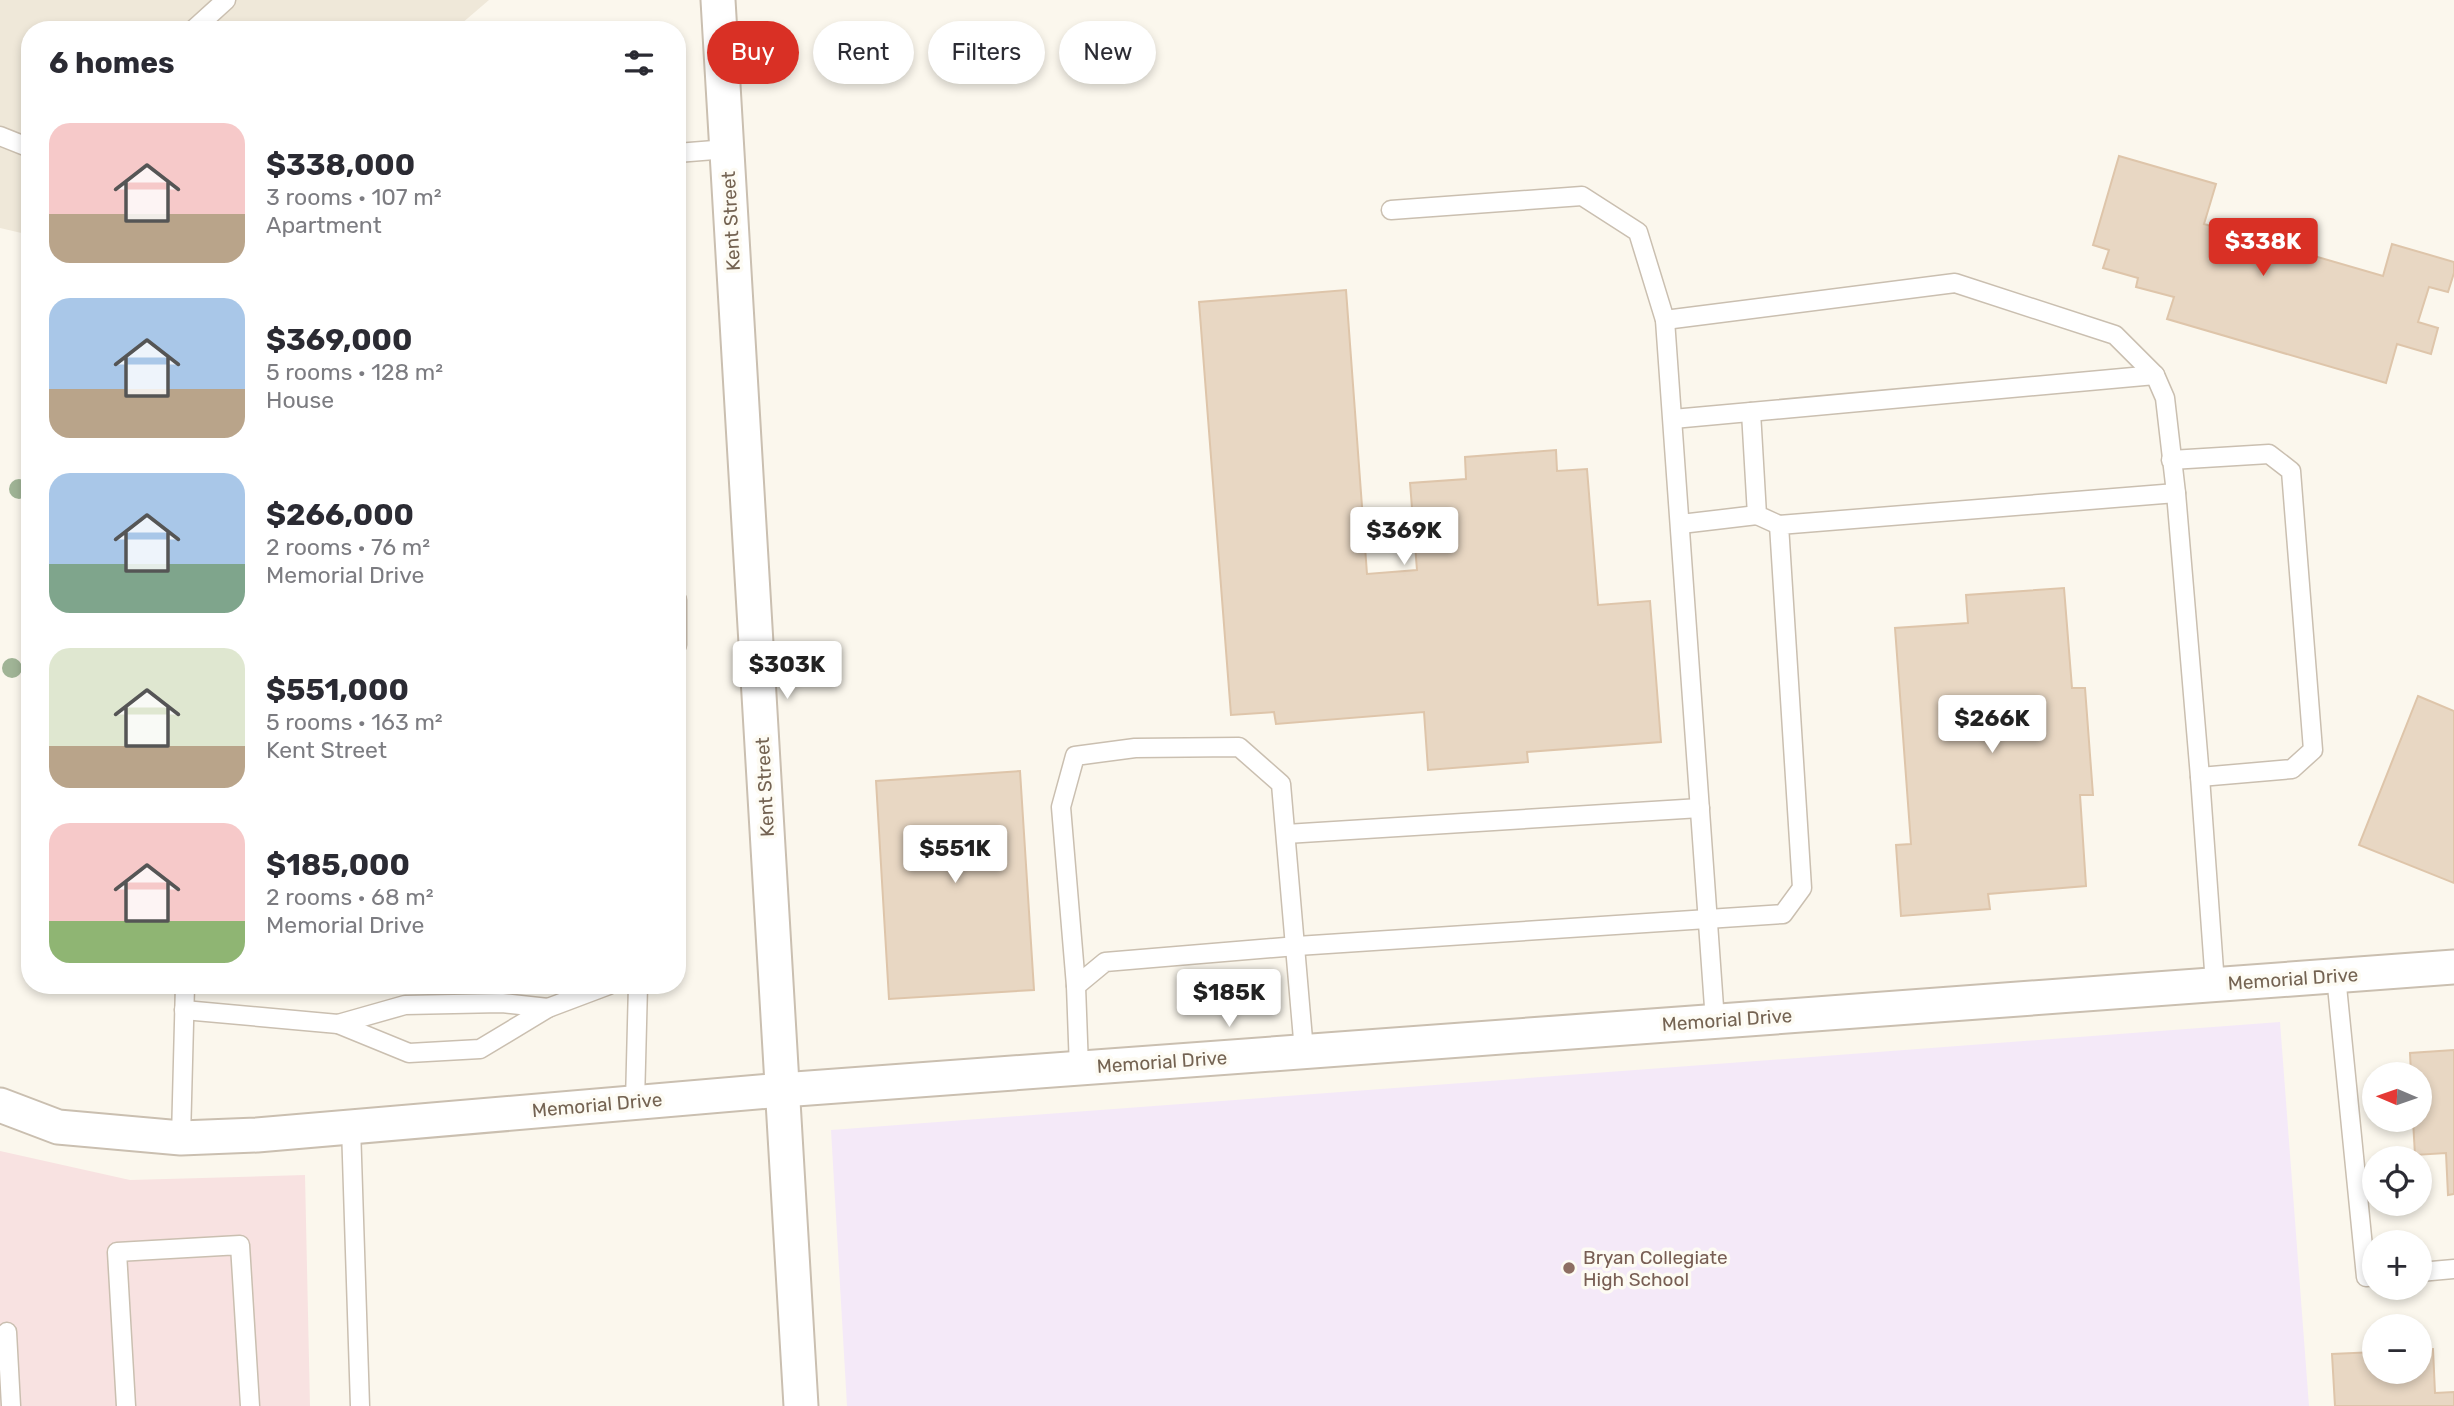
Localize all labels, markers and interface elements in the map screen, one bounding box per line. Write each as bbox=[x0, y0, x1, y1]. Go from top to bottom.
chip: Buy bbox=[707, 21, 799, 84]
chip: Rent bbox=[813, 21, 914, 84]
chip: Filters bbox=[928, 21, 1045, 84]
chip: New bbox=[1059, 21, 1156, 84]
icon: filters bbox=[620, 44, 658, 82]
text: 6 homes bbox=[49, 45, 175, 81]
text: $338,000 bbox=[266, 147, 415, 183]
icon: home bbox=[105, 151, 189, 235]
street label: Kent Street bbox=[717, 170, 745, 271]
text: 3 rooms · 107 m² bbox=[266, 183, 442, 211]
text: Apartment bbox=[266, 211, 382, 239]
pin: $338K bbox=[2214, 218, 2312, 278]
text: $338K bbox=[2225, 227, 2301, 255]
text: $369,000 bbox=[266, 322, 412, 358]
icon: home bbox=[105, 326, 189, 410]
text: 5 rooms · 128 m² bbox=[266, 358, 443, 386]
text: House bbox=[266, 386, 334, 414]
text: $266,000 bbox=[266, 497, 414, 533]
icon: home bbox=[105, 501, 189, 585]
pin: $369K bbox=[1355, 508, 1453, 567]
text: $369K bbox=[1366, 516, 1442, 544]
text: 2 rooms · 76 m² bbox=[266, 533, 430, 561]
text: Memorial Drive bbox=[266, 561, 424, 589]
pin: $303K bbox=[738, 642, 836, 701]
text: $303K bbox=[749, 650, 825, 678]
text: $551,000 bbox=[266, 672, 409, 708]
icon: home bbox=[105, 676, 189, 760]
pin: $266K bbox=[1943, 696, 2041, 755]
text: $266K bbox=[1954, 704, 2030, 732]
text: 5 rooms · 163 m² bbox=[266, 708, 443, 736]
text: Kent Street bbox=[266, 736, 387, 764]
street label: Kent Street bbox=[751, 736, 779, 837]
pin: $551K bbox=[906, 826, 1004, 885]
text: $551K bbox=[919, 834, 991, 862]
text: $185,000 bbox=[266, 847, 410, 883]
icon: home bbox=[105, 851, 189, 935]
text: 2 rooms · 68 m² bbox=[266, 883, 434, 911]
text: Memorial Drive bbox=[266, 911, 424, 939]
street label: Memorial Drive bbox=[2227, 963, 2359, 995]
pin: $185K bbox=[1180, 970, 1278, 1029]
text: $185K bbox=[1193, 978, 1265, 1006]
street label: Memorial Drive bbox=[1661, 1004, 1793, 1036]
street label: Memorial Drive bbox=[1096, 1046, 1228, 1078]
north arrow bbox=[2362, 1062, 2432, 1132]
map controls bbox=[2362, 1062, 2432, 1384]
street label: Memorial Drive bbox=[531, 1088, 663, 1122]
button: locate bbox=[2362, 1146, 2432, 1216]
button: + bbox=[2362, 1230, 2432, 1300]
place label: Bryan Collegiate High School bbox=[1583, 1246, 1728, 1291]
marker: Bryan Collegiate High School bbox=[1561, 1260, 1577, 1276]
button: − bbox=[2362, 1314, 2432, 1384]

